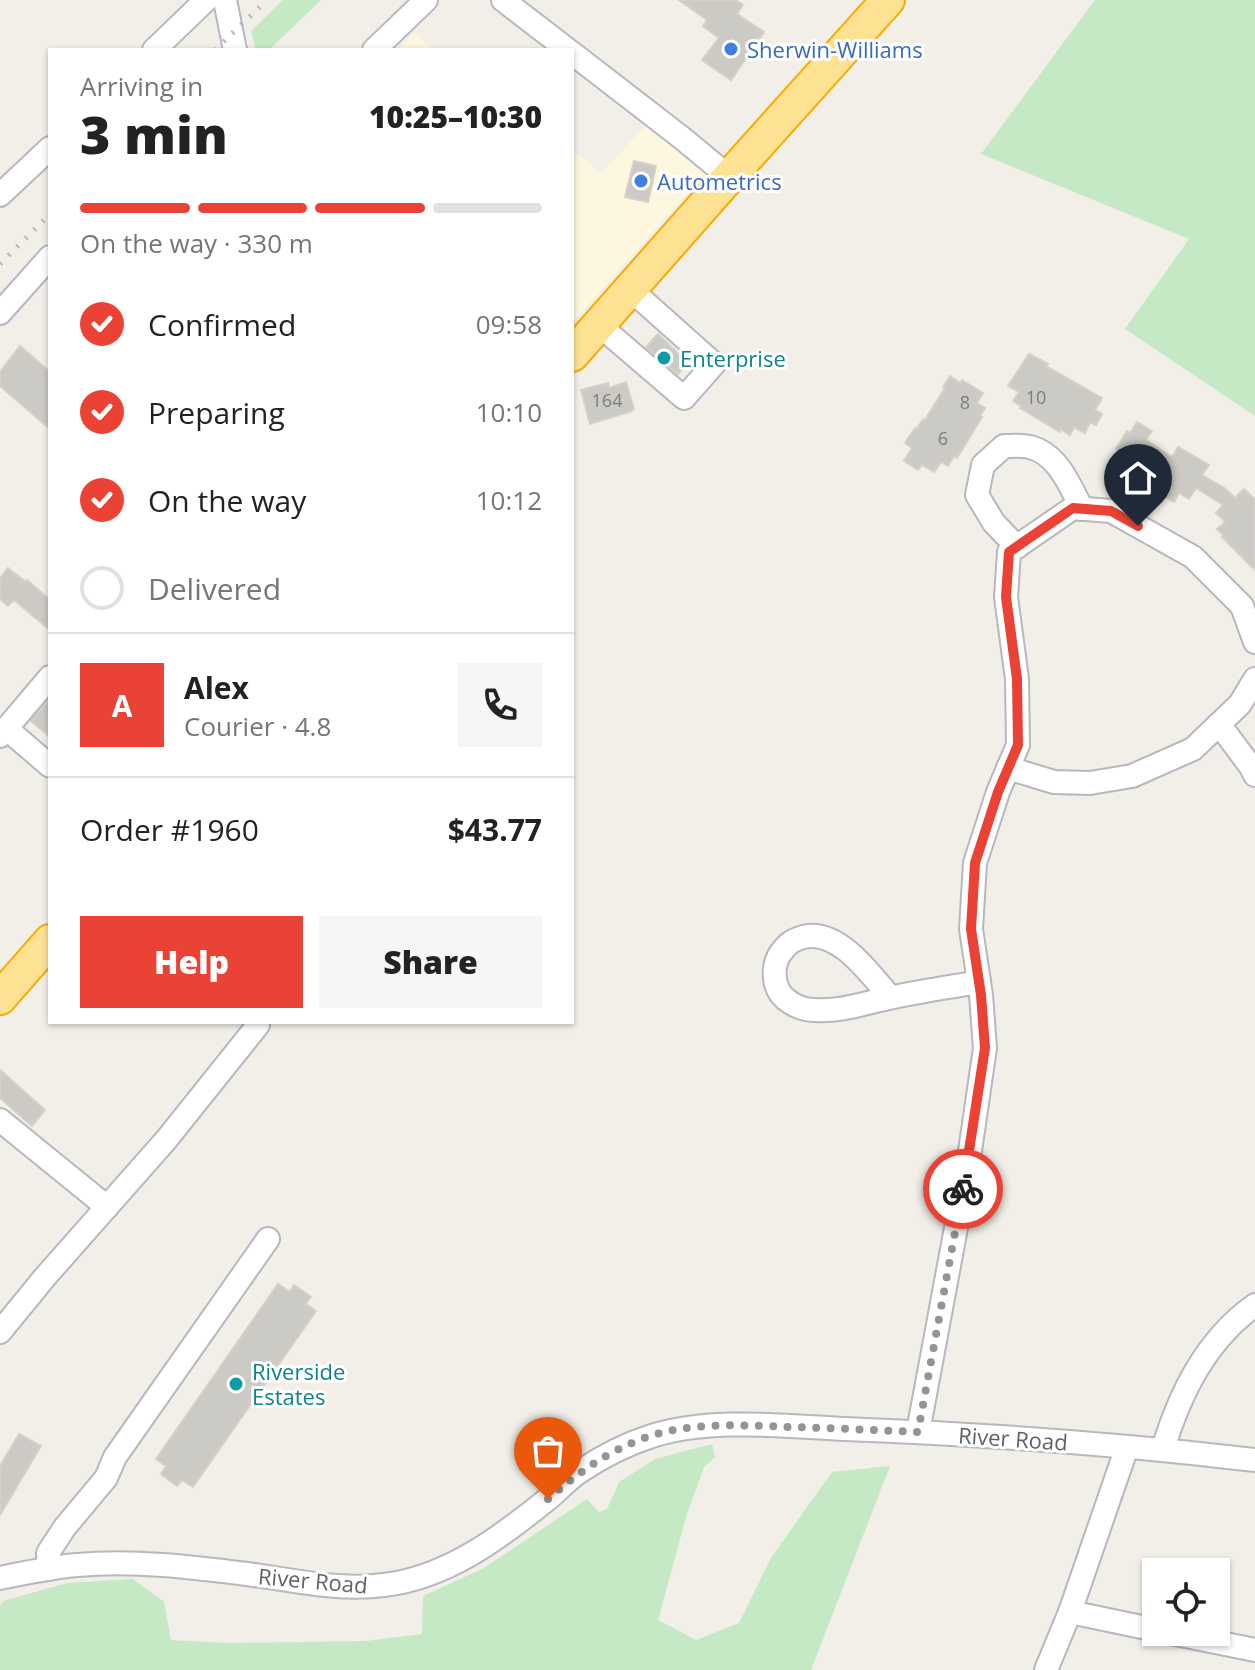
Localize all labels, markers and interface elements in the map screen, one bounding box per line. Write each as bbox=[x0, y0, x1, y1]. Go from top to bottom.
place label: Sherwin-Williams bbox=[747, 34, 923, 64]
marker: Sherwin-Williams bbox=[722, 40, 740, 58]
text: Arriving in bbox=[80, 68, 203, 104]
text: 10:25–10:30 bbox=[369, 96, 542, 137]
text: 3 min bbox=[80, 98, 228, 169]
place label: Autometrics bbox=[657, 166, 782, 196]
marker: Autometrics bbox=[632, 172, 650, 190]
text: On the way · 330 m bbox=[80, 225, 313, 261]
icon: check bbox=[80, 302, 124, 346]
text: Confirmed bbox=[148, 304, 296, 345]
text: 09:58 bbox=[476, 306, 542, 342]
place label: Enterprise bbox=[680, 343, 786, 373]
marker: Enterprise bbox=[655, 349, 673, 367]
house number: 10 bbox=[1026, 385, 1046, 409]
house number: 164 bbox=[592, 388, 622, 412]
icon: check bbox=[80, 390, 124, 434]
house number: 8 bbox=[960, 390, 970, 414]
text: Preparing bbox=[148, 392, 285, 433]
text: 10:10 bbox=[476, 394, 542, 430]
house number: 6 bbox=[938, 426, 948, 450]
pin bbox=[1104, 444, 1172, 526]
icon: home bbox=[1116, 456, 1160, 500]
icon: check bbox=[80, 478, 124, 522]
text: On the way bbox=[148, 480, 306, 521]
text: 10:12 bbox=[476, 482, 542, 518]
text: Delivered bbox=[148, 568, 281, 609]
button: phone bbox=[458, 663, 542, 747]
text: Alex bbox=[184, 667, 249, 708]
text: A bbox=[112, 685, 132, 726]
text: Courier · 4.8 bbox=[184, 708, 331, 744]
text: Order #1960 bbox=[80, 809, 259, 850]
text: $43.77 bbox=[448, 809, 542, 850]
button: Help bbox=[80, 916, 303, 1008]
button: Share bbox=[319, 916, 542, 1008]
courier bbox=[923, 1149, 1003, 1229]
icon: bike bbox=[941, 1167, 985, 1211]
place label: Riverside Estates bbox=[252, 1356, 345, 1411]
marker: Riverside Estates bbox=[227, 1375, 245, 1393]
pin bbox=[514, 1417, 582, 1499]
street label: River Road bbox=[957, 1419, 1069, 1457]
icon: bag bbox=[526, 1429, 570, 1473]
map controls bbox=[1142, 1558, 1230, 1646]
button: locate bbox=[1142, 1558, 1230, 1646]
street label: River Road bbox=[257, 1560, 369, 1600]

